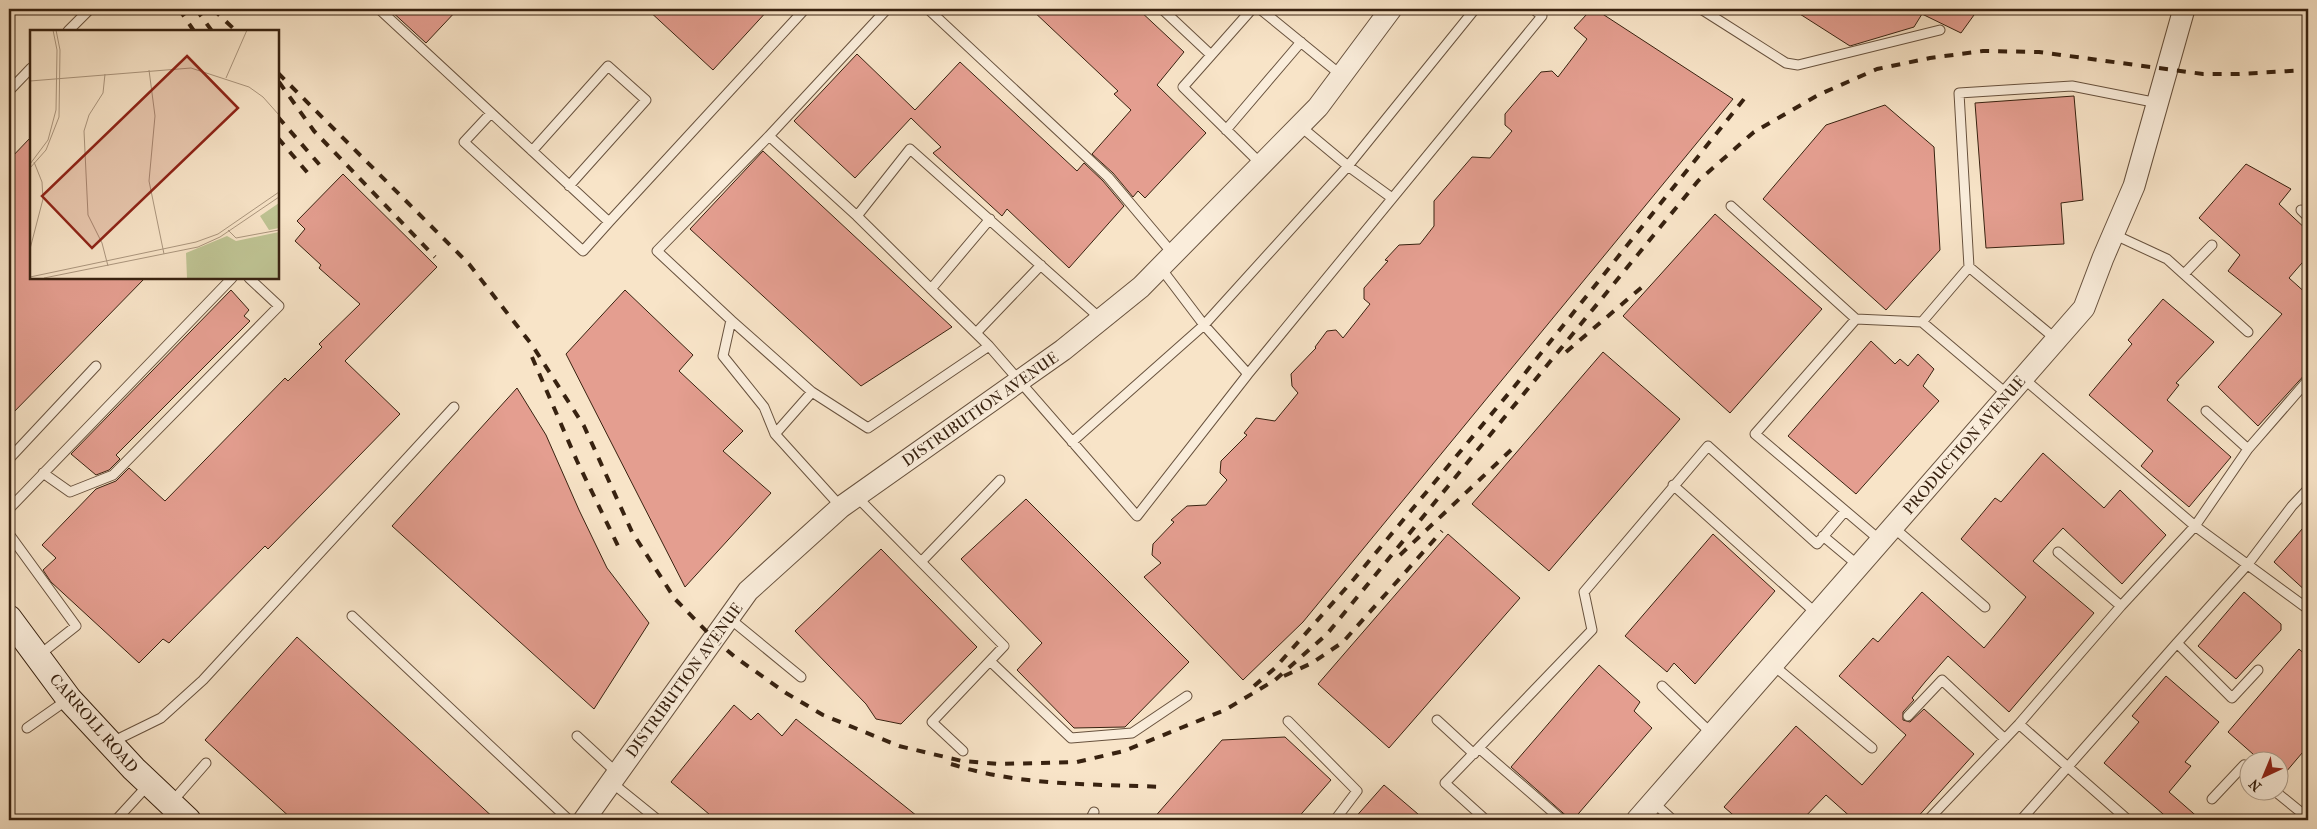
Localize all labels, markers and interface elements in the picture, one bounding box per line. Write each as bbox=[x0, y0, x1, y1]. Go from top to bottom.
inset map bbox=[30, 30, 279, 279]
street label: DISTRIBUTION AVENUE bbox=[898, 348, 1062, 470]
street label: PRODUCTION AVENUE bbox=[1899, 372, 2029, 518]
street label: DISTRIBUTION AVENUE bbox=[621, 599, 747, 761]
street label: CARROLL ROAD bbox=[46, 670, 142, 776]
north arrow bbox=[2240, 752, 2290, 802]
text: N bbox=[2245, 775, 2265, 795]

